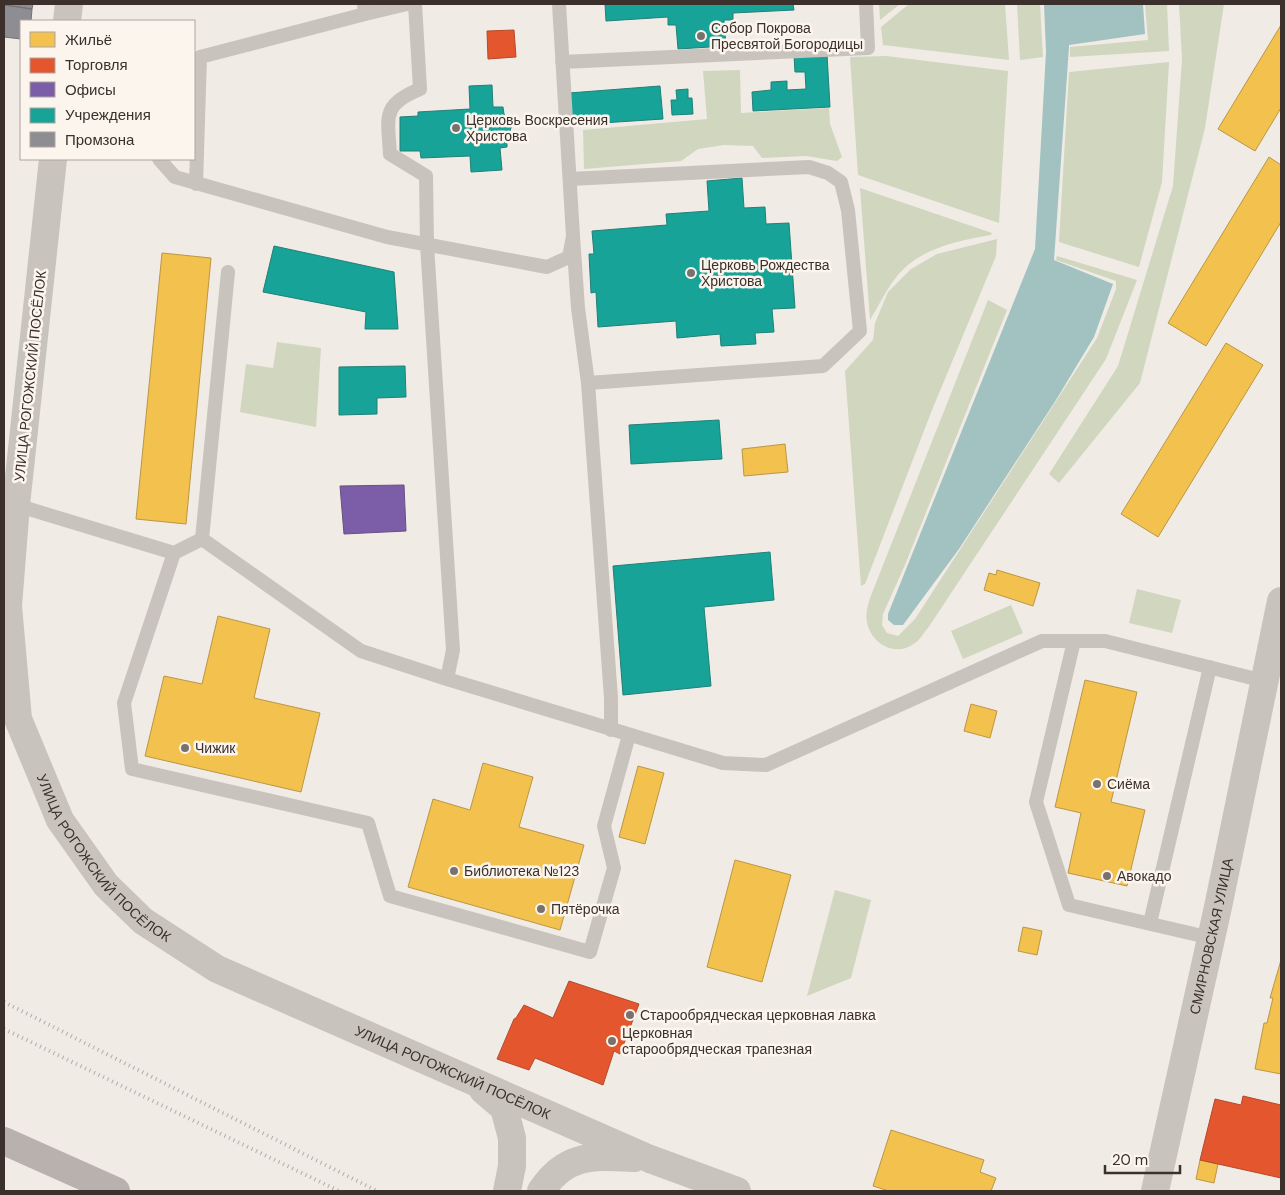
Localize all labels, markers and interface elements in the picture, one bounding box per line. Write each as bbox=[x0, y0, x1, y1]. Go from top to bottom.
place label: Собор Покрова Пресвятой Богородицы bbox=[711, 19, 863, 53]
legend bbox=[20, 20, 195, 160]
text: Жильё bbox=[65, 30, 112, 50]
marker: Собор Покрова Пресвятой Богородицы bbox=[695, 30, 707, 42]
text: Торговля bbox=[65, 55, 128, 75]
text: Офисы bbox=[65, 80, 116, 100]
text: Учреждения bbox=[65, 105, 151, 125]
place label: Церковь Воскресения Христова bbox=[466, 111, 608, 145]
marker: Церковь Воскресения Христова bbox=[450, 122, 462, 134]
text: Промзона bbox=[65, 130, 135, 150]
place label: Церковь Рождества Христова bbox=[701, 256, 830, 290]
marker: Церковь Рождества Христова bbox=[685, 267, 697, 279]
street label: УЛИЦА РОГОЖСКИЙ ПОСЁЛОК bbox=[10, 269, 50, 482]
place label: Чижик bbox=[195, 739, 236, 757]
marker: Чижик bbox=[179, 742, 191, 754]
street label: УЛИЦА РОГОЖСКИЙ ПОСЁЛОК bbox=[33, 771, 175, 946]
place label: Сиёма bbox=[1107, 775, 1150, 793]
marker: Сиёма bbox=[1091, 778, 1103, 790]
street label: СМИРНОВСКАЯ УЛИЦА bbox=[1185, 856, 1237, 1016]
place label: Библиотека №123 bbox=[464, 862, 580, 880]
marker: Библиотека №123 bbox=[448, 865, 460, 877]
place label: Авокадо bbox=[1117, 867, 1172, 885]
marker: Авокадо bbox=[1101, 870, 1113, 882]
place label: Пятёрочка bbox=[551, 900, 620, 918]
marker: Пятёрочка bbox=[535, 903, 547, 915]
place label: Старообрядческая церковная лавка bbox=[640, 1006, 876, 1024]
marker: Старообрядческая церковная лавка bbox=[624, 1009, 636, 1021]
street label: УЛИЦА РОГОЖСКИЙ ПОСЁЛОК bbox=[352, 1022, 554, 1124]
place label: Церковная старообрядческая трапезная bbox=[622, 1024, 812, 1058]
marker: Церковная старообрядческая трапезная bbox=[606, 1035, 618, 1047]
scale bar bbox=[1105, 1142, 1180, 1174]
text: 20 m bbox=[1112, 1150, 1148, 1170]

